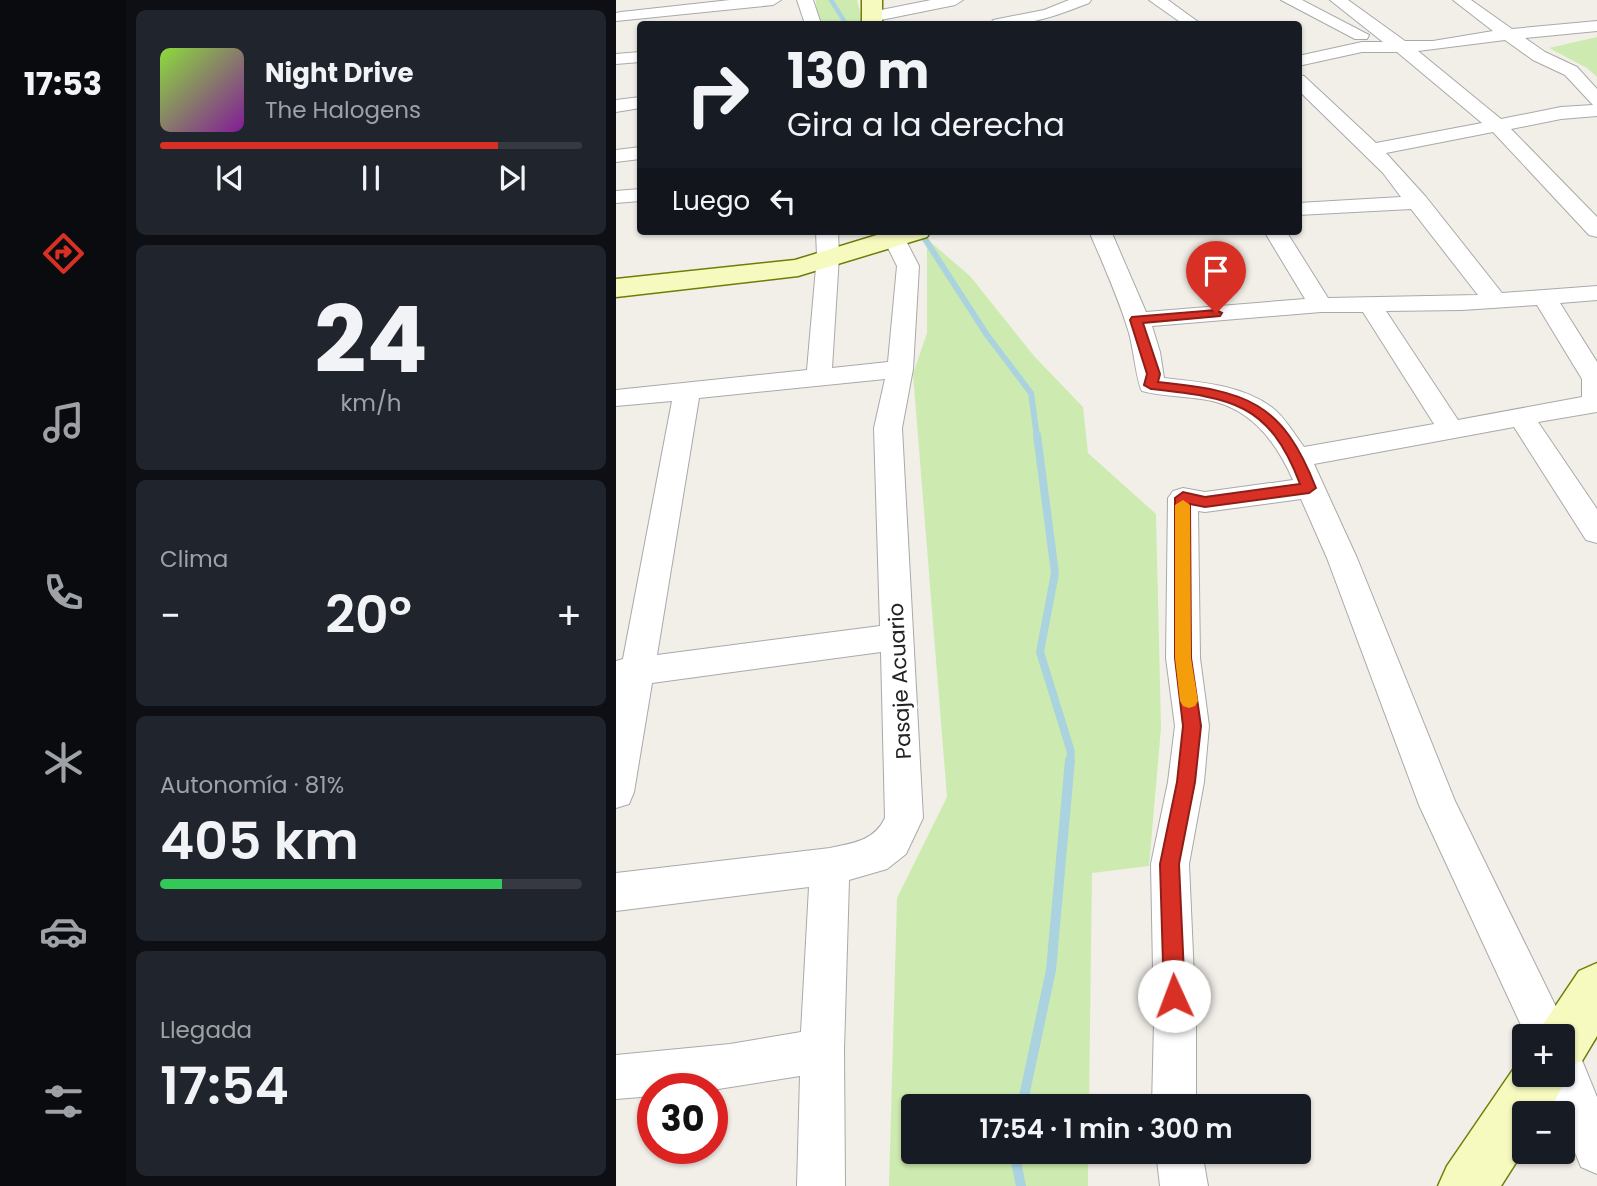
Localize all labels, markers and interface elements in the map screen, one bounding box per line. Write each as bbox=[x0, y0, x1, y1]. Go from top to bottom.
text: 130 m bbox=[787, 37, 929, 105]
icon: right bbox=[672, 49, 763, 140]
text: Night Drive bbox=[265, 55, 413, 91]
text: 17:53 bbox=[24, 61, 102, 106]
text: The Halogens bbox=[265, 94, 421, 126]
text: Gira a la derecha bbox=[787, 102, 1065, 147]
icon: previous bbox=[211, 159, 249, 197]
icon: pause bbox=[352, 159, 390, 197]
icon: next bbox=[493, 159, 531, 197]
icon: left bbox=[764, 182, 802, 220]
text: Luego bbox=[672, 183, 750, 219]
icon: directions bbox=[39, 229, 88, 278]
pin bbox=[1186, 241, 1246, 313]
icon: arrive bbox=[1197, 252, 1235, 290]
text: 24 bbox=[314, 276, 428, 404]
text: km/h bbox=[340, 387, 402, 419]
icon: music bbox=[39, 398, 88, 447]
text: Clima bbox=[160, 543, 228, 575]
icon: phone bbox=[39, 568, 88, 617]
text: 20° bbox=[325, 578, 412, 651]
text: − bbox=[160, 589, 181, 642]
text: + bbox=[556, 589, 582, 642]
street label: Pasaje Acuario bbox=[881, 602, 918, 760]
icon: climate bbox=[39, 738, 88, 787]
text: Autonomía · 81% bbox=[160, 769, 344, 801]
text: 405 km bbox=[160, 804, 359, 877]
icon: car bbox=[39, 907, 88, 956]
position arrow bbox=[1137, 959, 1211, 1033]
text: Llegada bbox=[160, 1014, 252, 1046]
map controls bbox=[1512, 1024, 1575, 1164]
button: + bbox=[1512, 1024, 1575, 1087]
text: 17:54 bbox=[160, 1049, 289, 1122]
speed limit sign: 30 bbox=[637, 1073, 728, 1164]
icon: filters bbox=[39, 1077, 88, 1126]
button: − bbox=[1512, 1101, 1575, 1164]
text: 17:54 · 1 min · 300 m bbox=[979, 1111, 1233, 1147]

